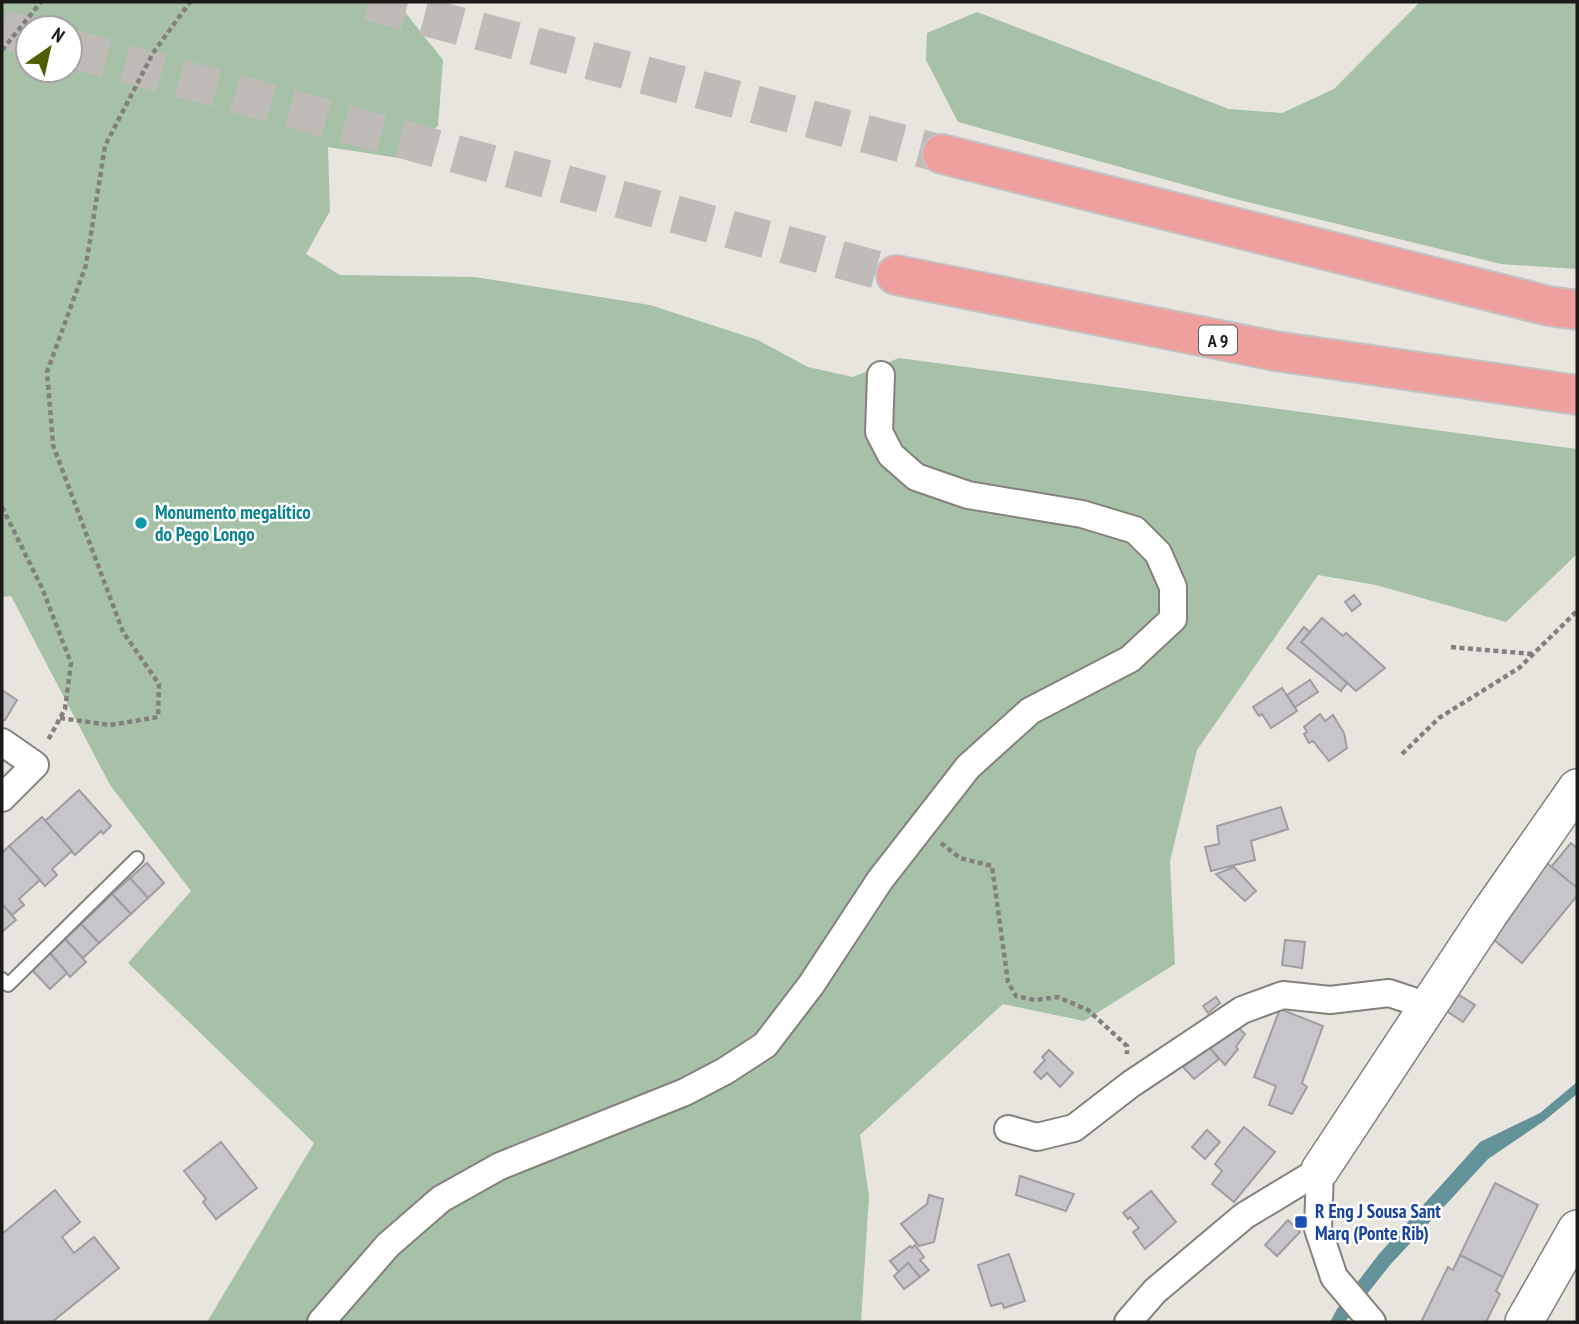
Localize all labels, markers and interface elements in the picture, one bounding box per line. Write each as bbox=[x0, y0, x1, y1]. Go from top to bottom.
north arrow bbox=[14, 14, 84, 84]
text: N bbox=[48, 22, 69, 48]
road number: A 9 bbox=[1199, 326, 1237, 354]
place label: Monumento megalítico do Pego Longo bbox=[155, 500, 311, 546]
marker: Monumento megalítico do Pego Longo bbox=[133, 515, 149, 531]
place label: R Eng J Sousa Sant Marq (Ponte Rib) bbox=[1315, 1199, 1441, 1245]
marker: R Eng J Sousa Sant Marq (Ponte Rib) bbox=[1293, 1214, 1309, 1230]

